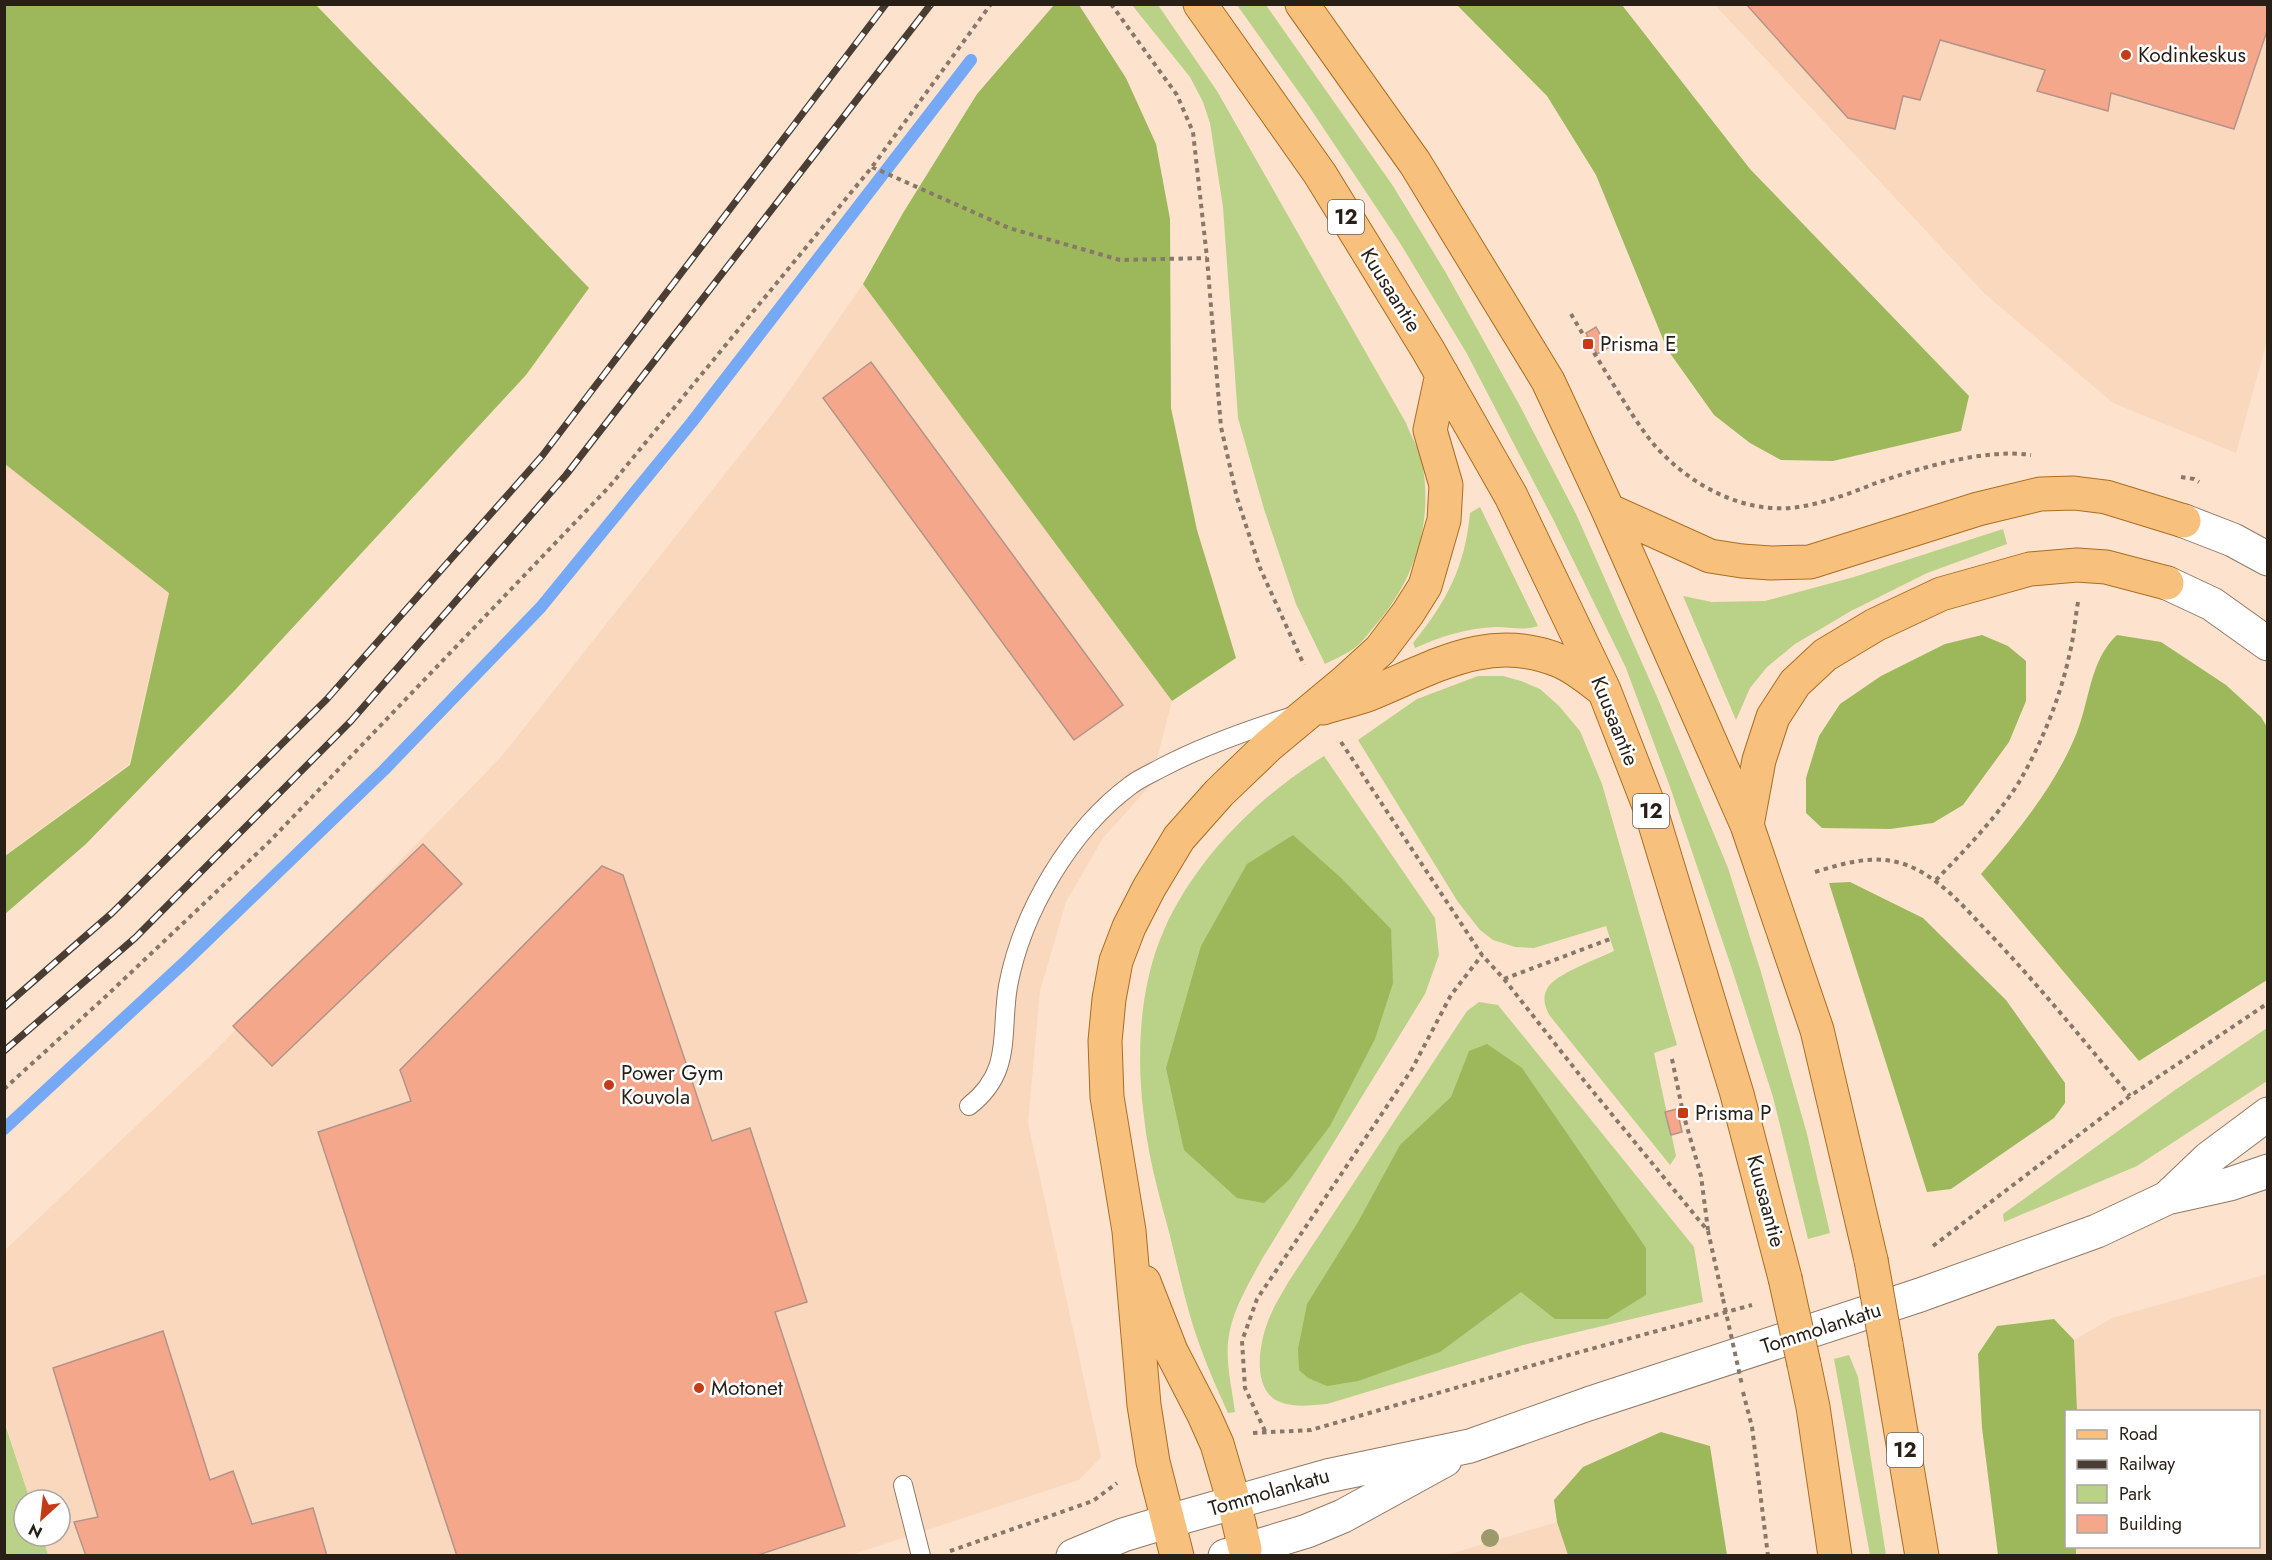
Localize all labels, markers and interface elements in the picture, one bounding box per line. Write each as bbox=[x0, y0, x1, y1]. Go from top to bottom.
place label: Kodinkeskus bbox=[2138, 40, 2246, 70]
marker: Kodinkeskus bbox=[2119, 48, 2133, 62]
road number: 12 bbox=[1328, 200, 1364, 234]
street label: Kuusaantie bbox=[1353, 242, 1429, 338]
place label: Prisma E bbox=[1600, 329, 1677, 359]
marker: Prisma E bbox=[1581, 337, 1595, 351]
street label: Kuusaantie bbox=[1583, 672, 1647, 770]
road number: 12 bbox=[1633, 794, 1669, 828]
place label: Power Gym Kouvola bbox=[621, 1058, 724, 1112]
marker: Power Gym Kouvola bbox=[602, 1078, 616, 1092]
place label: Prisma P bbox=[1695, 1098, 1772, 1128]
marker: Prisma P bbox=[1676, 1106, 1690, 1120]
street label: Kuusaantie bbox=[1739, 1152, 1793, 1251]
street label: Tommolankatu bbox=[1757, 1294, 1885, 1362]
place label: Motonet bbox=[711, 1373, 783, 1403]
marker: Motonet bbox=[692, 1381, 706, 1395]
legend bbox=[2065, 1410, 2260, 1548]
text: Road bbox=[2119, 1421, 2158, 1447]
road number: 12 bbox=[1887, 1433, 1923, 1467]
text: Railway bbox=[2119, 1451, 2175, 1477]
street label: Tommolankatu bbox=[1205, 1460, 1333, 1524]
text: Park bbox=[2119, 1481, 2151, 1507]
north arrow bbox=[12, 1488, 72, 1548]
text: Building bbox=[2119, 1511, 2182, 1537]
text: N bbox=[25, 1518, 46, 1544]

